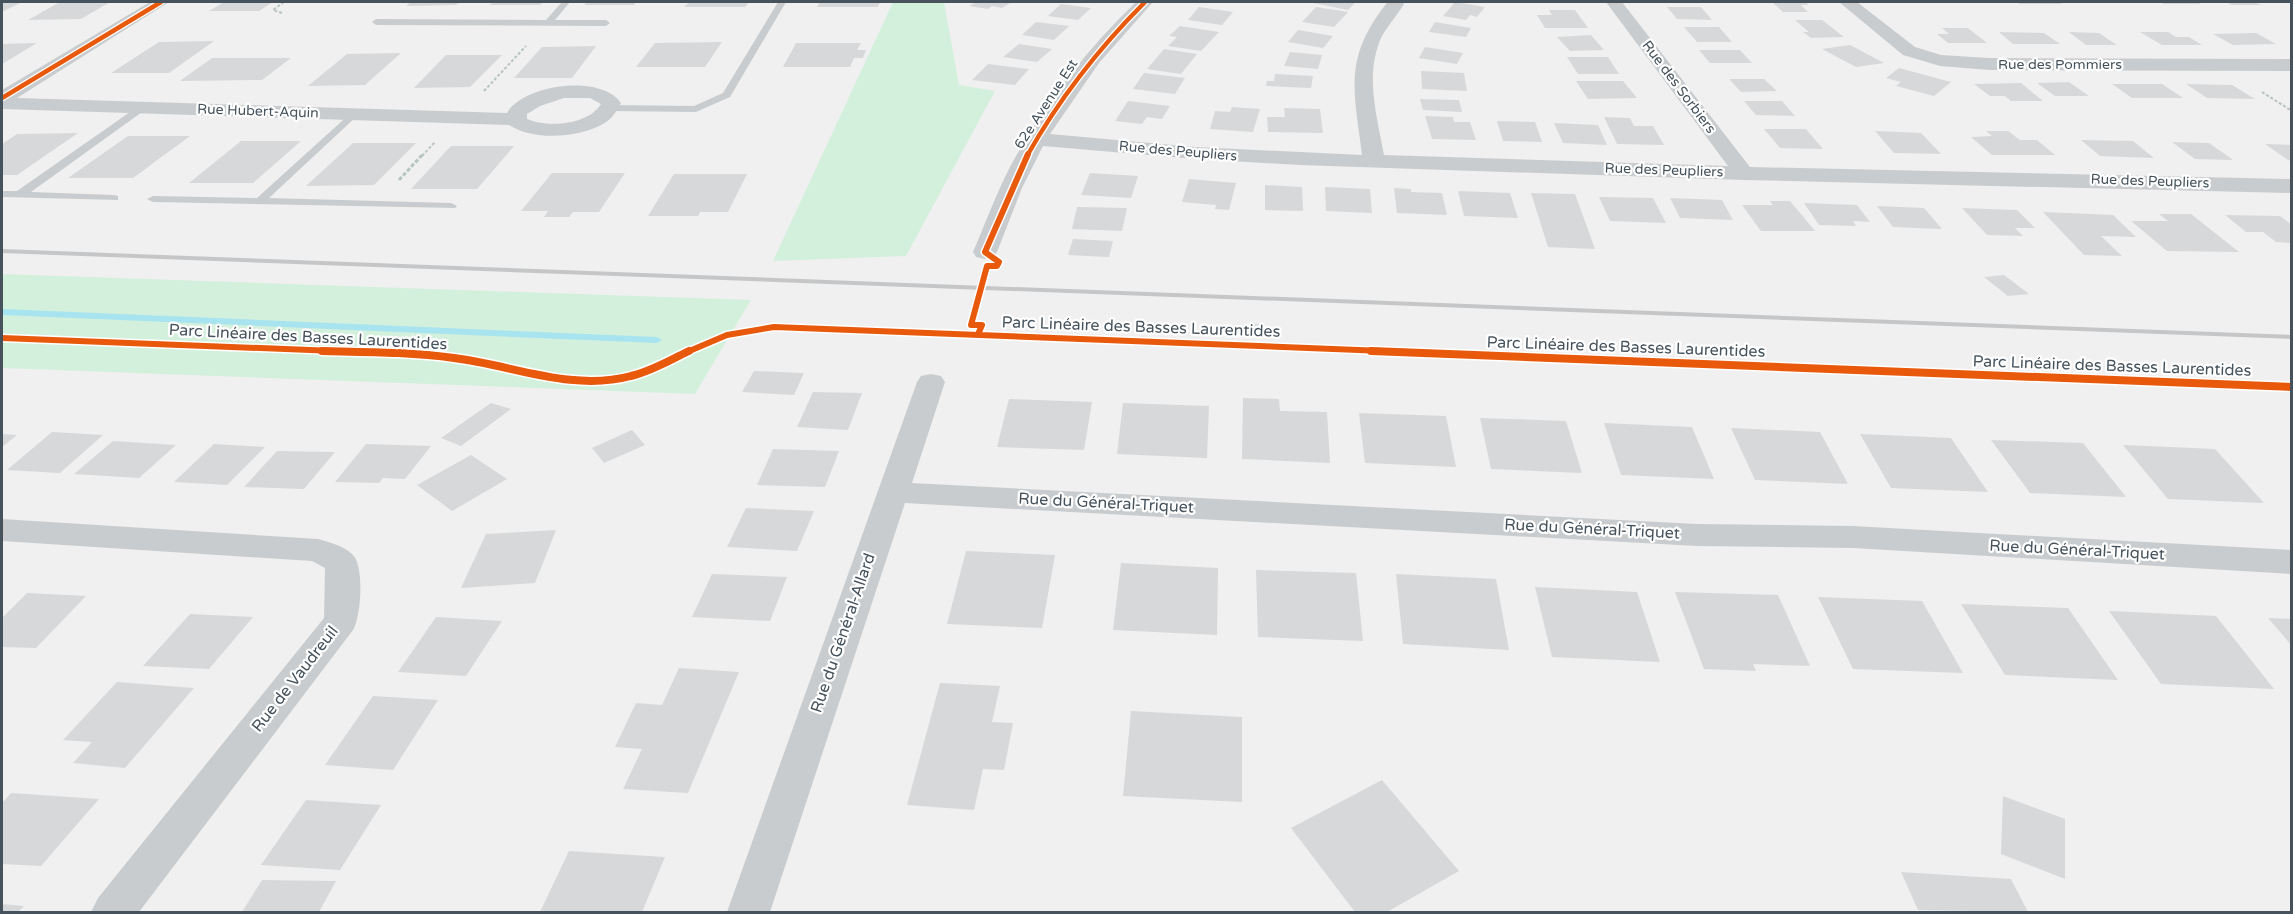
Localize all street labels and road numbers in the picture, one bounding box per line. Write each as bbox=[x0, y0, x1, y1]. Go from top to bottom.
street label: Rue des Sorbiers bbox=[1639, 37, 1720, 137]
street label: 62e Avenue Est bbox=[1011, 55, 1082, 152]
street label: Rue des Pommiers bbox=[1998, 56, 2122, 73]
street label: Rue Hubert-Aquin bbox=[197, 100, 319, 122]
street label: Rue des Peupliers bbox=[1118, 137, 1238, 165]
street label: Rue des Peupliers bbox=[1604, 159, 1724, 181]
street label: Rue des Peupliers bbox=[2090, 170, 2210, 192]
street label: Parc Linéaire des Basses Laurentides bbox=[1001, 312, 1281, 342]
street label: Parc Linéaire des Basses Laurentides bbox=[168, 320, 448, 354]
street label: Parc Linéaire des Basses Laurentides bbox=[1486, 332, 1766, 362]
street label: Parc Linéaire des Basses Laurentides bbox=[1972, 351, 2252, 381]
street label: Rue du Général-Triquet bbox=[1018, 488, 1194, 518]
street label: Rue du Général-Triquet bbox=[1504, 514, 1680, 544]
street label: Rue du Général-Triquet bbox=[1989, 535, 2165, 565]
street label: Rue du Général-Allard bbox=[806, 551, 880, 715]
street label: Rue de Vaudreuil bbox=[247, 622, 343, 736]

